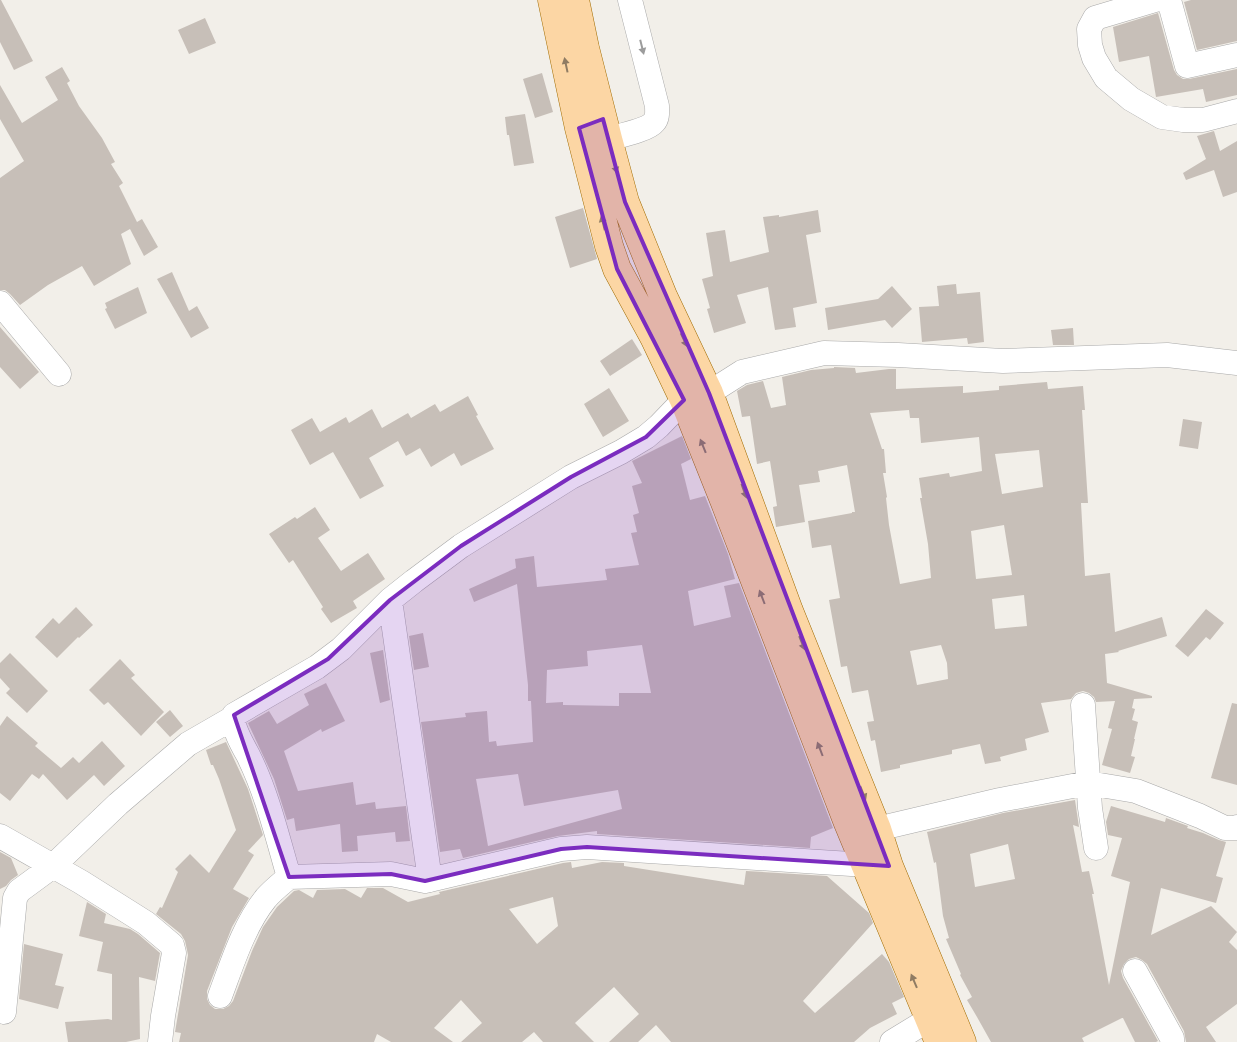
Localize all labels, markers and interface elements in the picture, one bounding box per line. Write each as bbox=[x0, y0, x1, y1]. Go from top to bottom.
one-way arrow bbox=[638, 40, 646, 55]
one-way arrow bbox=[562, 57, 570, 72]
one-way arrow bbox=[611, 159, 619, 174]
one-way arrow bbox=[599, 215, 607, 230]
one-way arrow bbox=[680, 333, 688, 347]
one-way arrow bbox=[698, 439, 706, 453]
one-way arrow bbox=[741, 483, 748, 498]
one-way arrow bbox=[757, 590, 765, 605]
one-way arrow bbox=[799, 635, 806, 650]
one-way arrow bbox=[816, 741, 824, 756]
one-way arrow bbox=[859, 786, 867, 801]
one-way arrow bbox=[910, 974, 918, 988]

